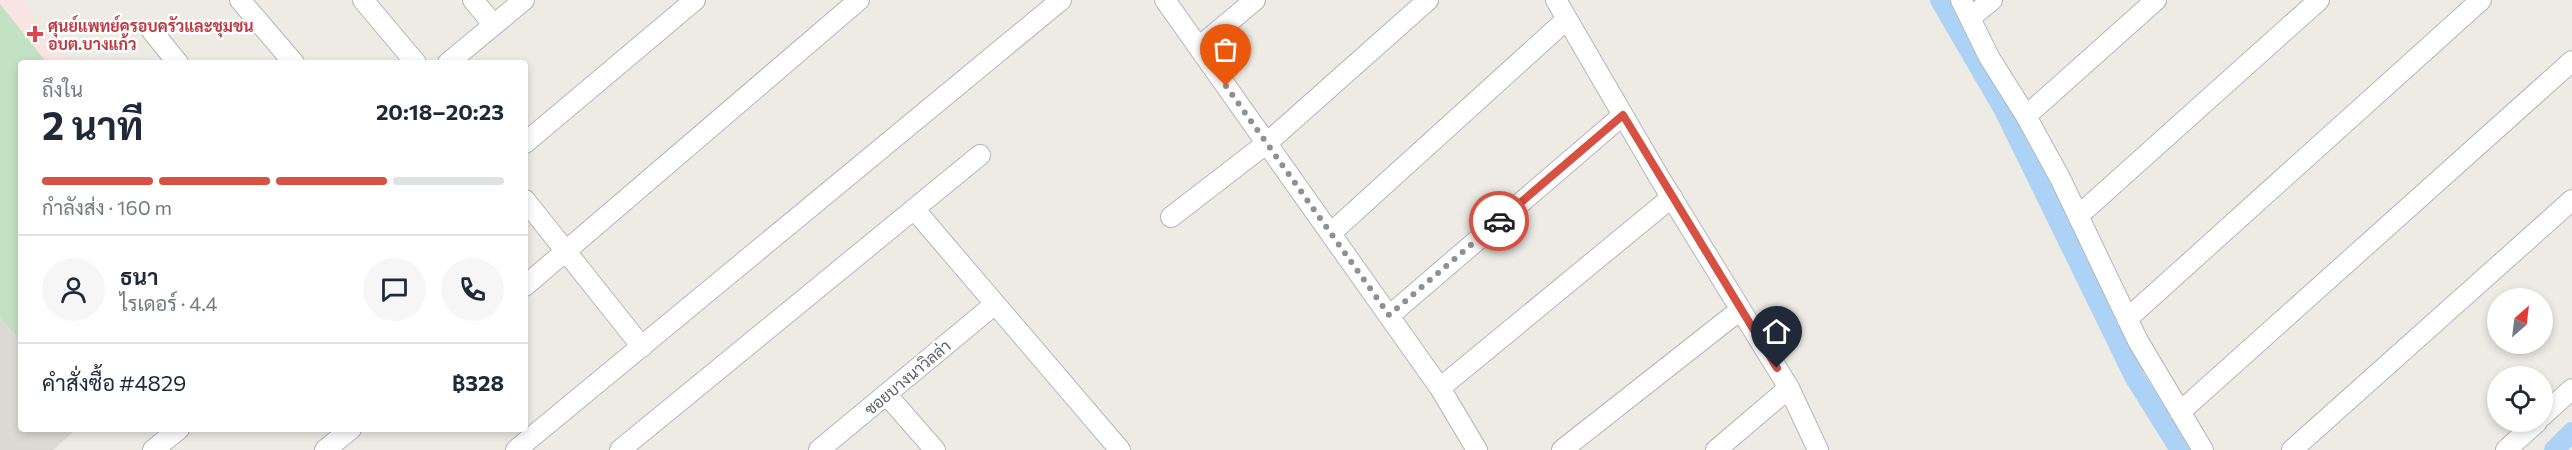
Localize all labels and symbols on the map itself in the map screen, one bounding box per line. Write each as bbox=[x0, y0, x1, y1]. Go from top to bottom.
place label: ศุนย์แพทย์ครอบครัวและชุมชน อบต.บางแก้ว bbox=[48, 15, 254, 53]
pin bbox=[1200, 24, 1251, 86]
marker: ศุนย์แพทย์ครอบครัวและชุมชน อบต.บางแก้ว bbox=[26, 25, 44, 43]
courier bbox=[1469, 191, 1529, 251]
north arrow bbox=[2487, 288, 2553, 354]
pin bbox=[1751, 306, 1802, 368]
street label: ซอยบางนาวิลล่า bbox=[860, 336, 954, 418]

